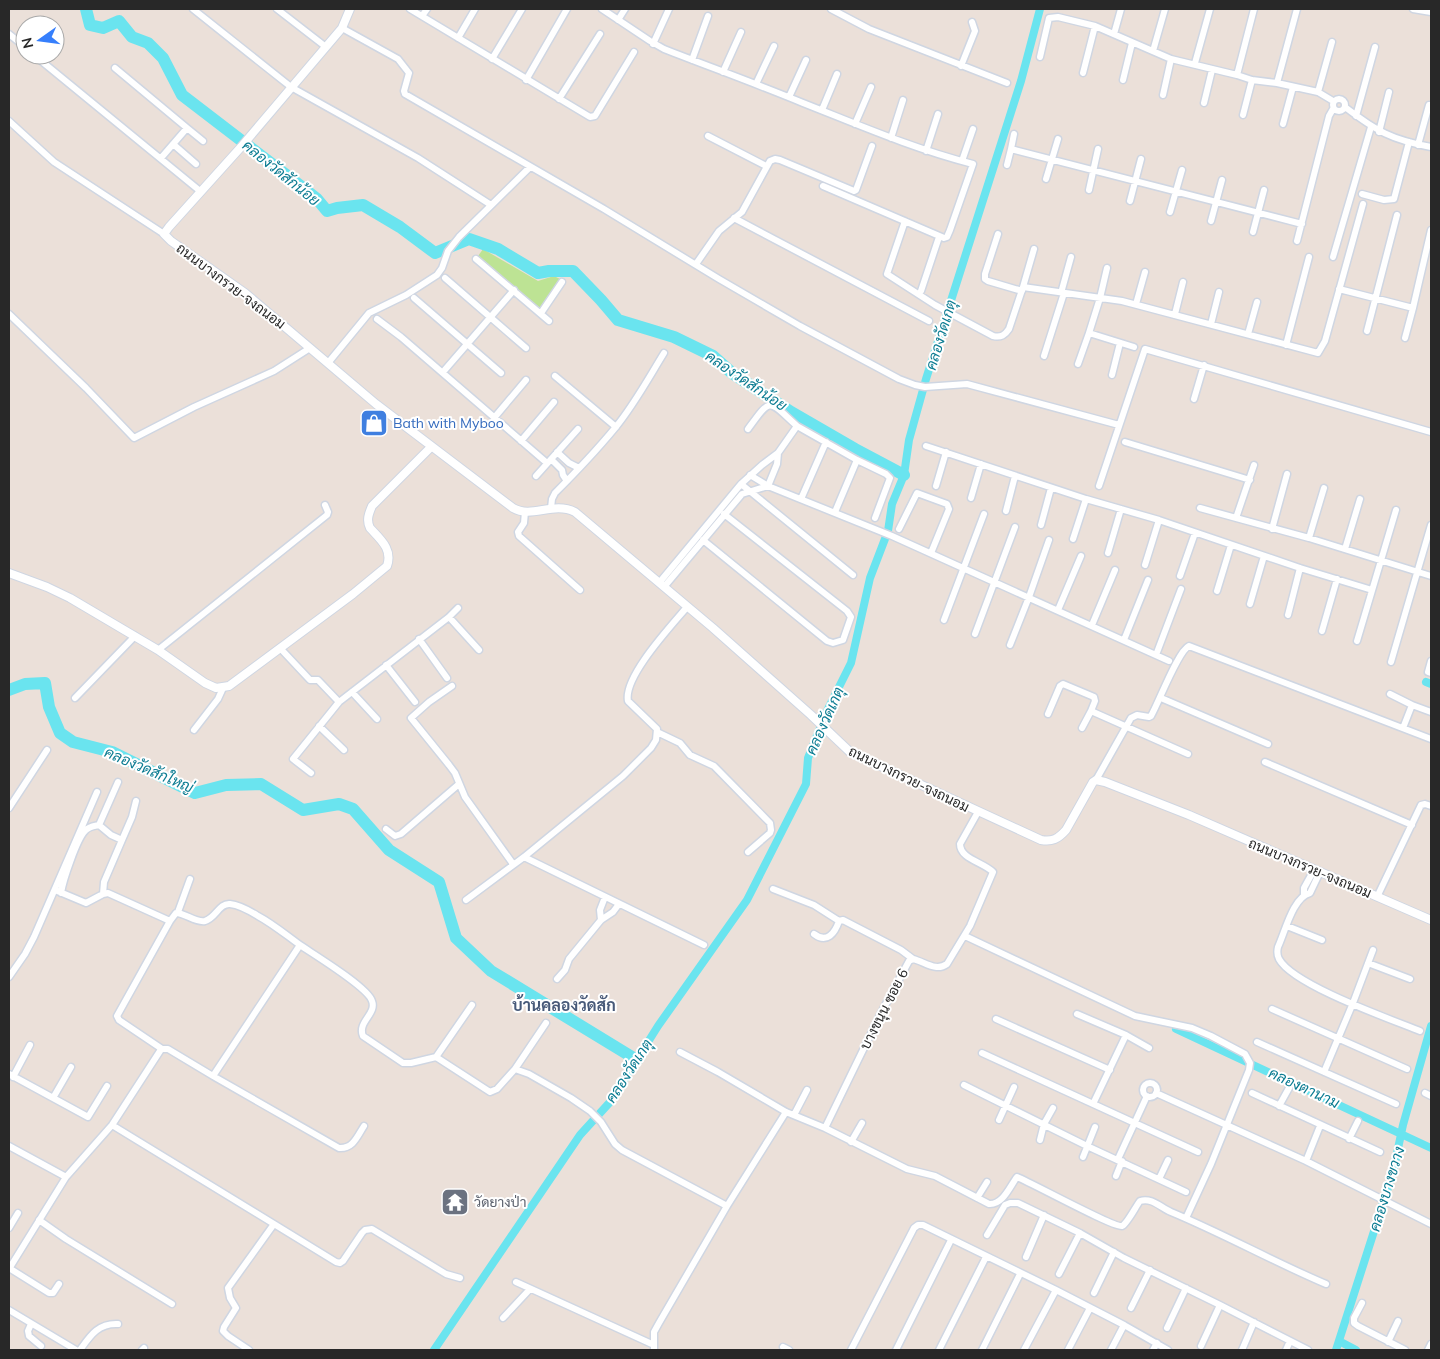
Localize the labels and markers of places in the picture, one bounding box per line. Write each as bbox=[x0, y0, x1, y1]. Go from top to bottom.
shop icon: Bath with Myboo bbox=[359, 408, 389, 438]
place label: Bath with Myboo bbox=[393, 414, 504, 432]
temple icon: วัดยางป่า bbox=[440, 1187, 470, 1217]
place label: วัดยางป่า bbox=[474, 1193, 527, 1211]

